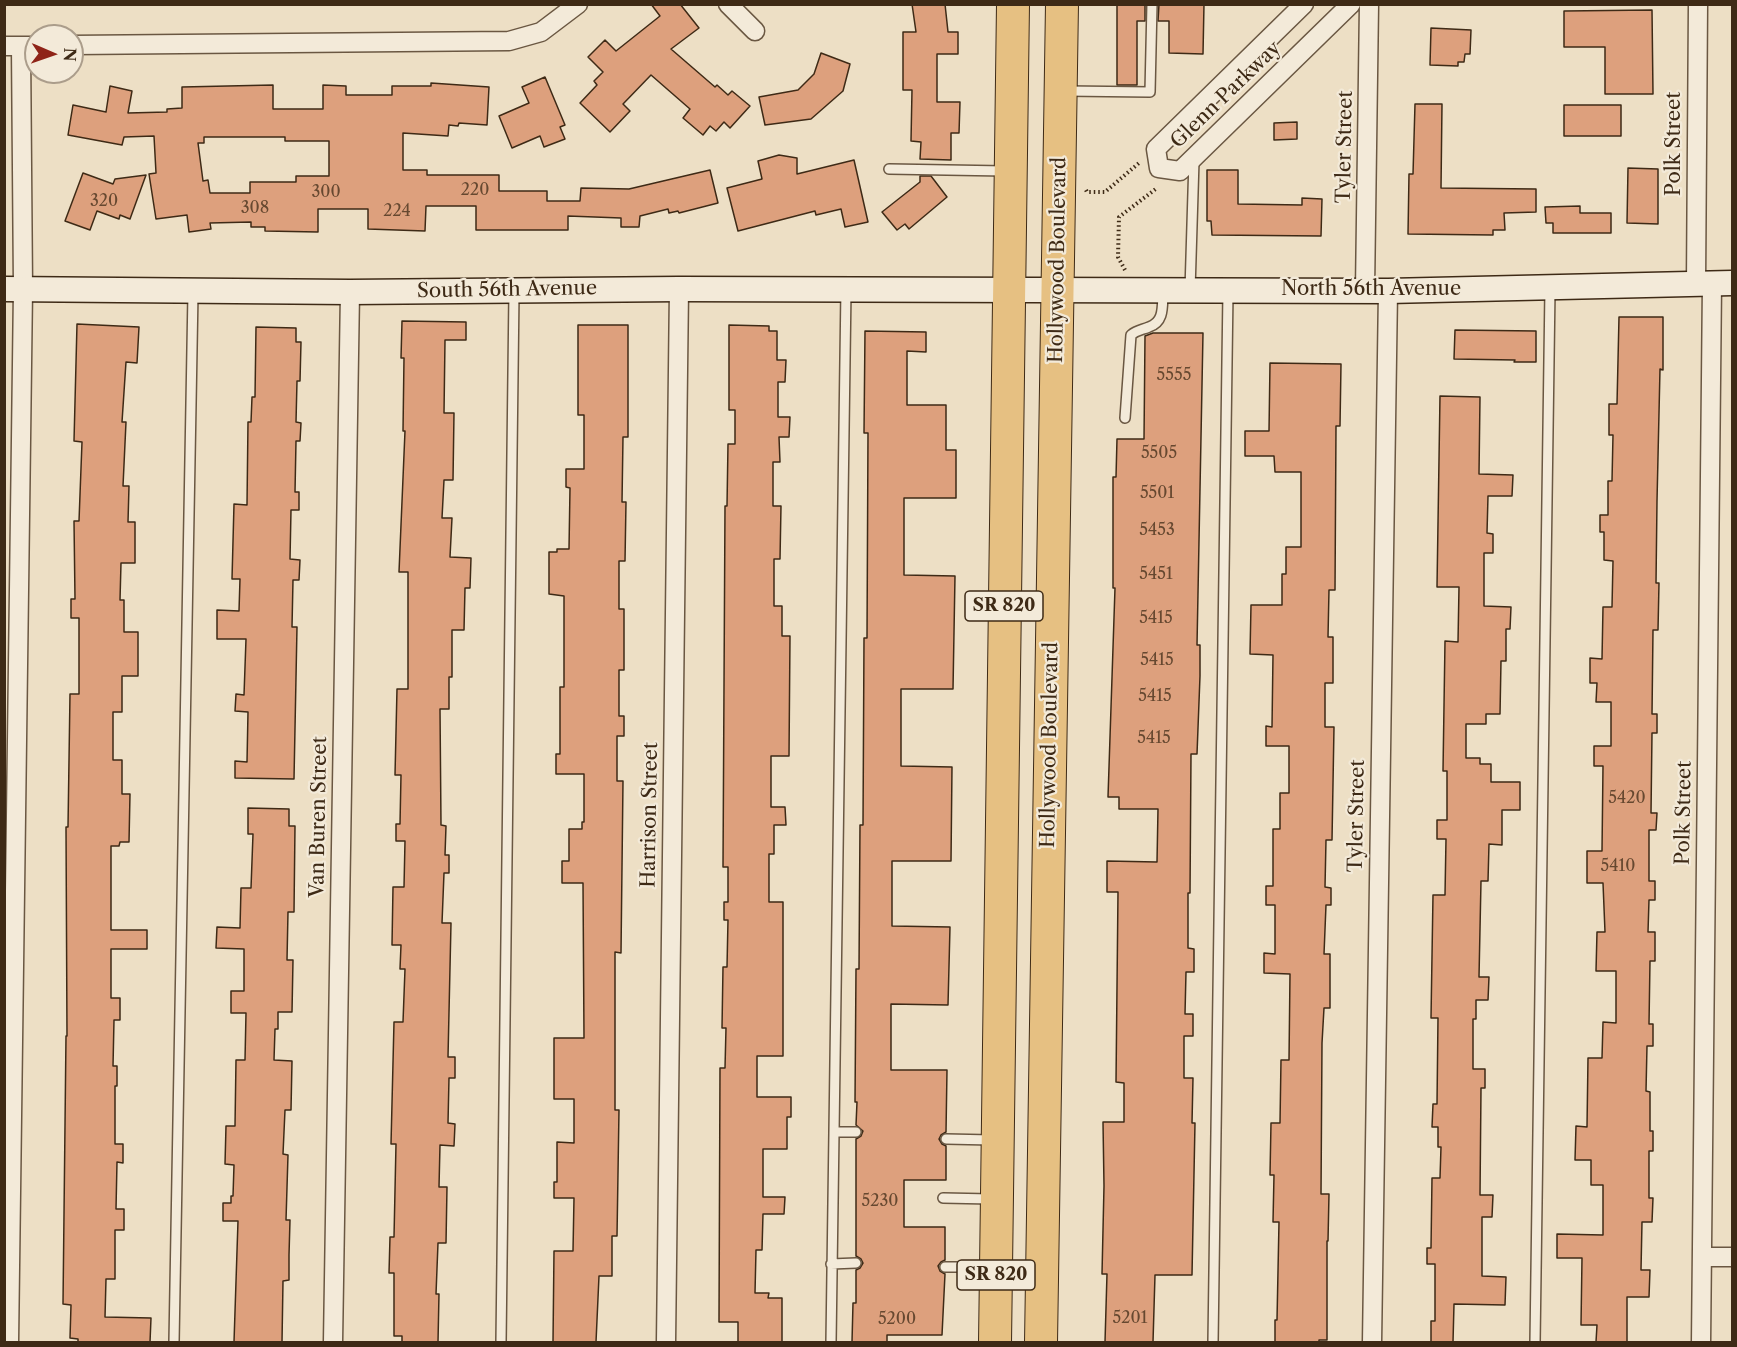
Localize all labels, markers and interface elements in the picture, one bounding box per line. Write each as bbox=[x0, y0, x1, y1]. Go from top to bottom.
north arrow bbox=[24, 24, 84, 84]
street label: Glenn Parkway bbox=[1166, 36, 1286, 154]
text: N bbox=[60, 47, 80, 62]
street label: Tyler Street bbox=[1332, 90, 1358, 204]
street label: Polk Street bbox=[1662, 92, 1686, 196]
street label: Hollywood Boulevard bbox=[1044, 157, 1072, 363]
house number: 220 bbox=[461, 180, 489, 200]
house number: 300 bbox=[311, 182, 341, 202]
house number: 320 bbox=[90, 191, 118, 211]
house number: 308 bbox=[241, 198, 269, 218]
house number: 224 bbox=[383, 201, 411, 221]
street label: South 56th Avenue bbox=[417, 276, 597, 304]
street label: North 56th Avenue bbox=[1281, 277, 1461, 301]
house number: 5555 bbox=[1157, 365, 1191, 385]
house number: 5505 bbox=[1141, 443, 1177, 463]
house number: 5501 bbox=[1140, 483, 1174, 503]
house number: 5453 bbox=[1139, 520, 1175, 540]
house number: 5451 bbox=[1139, 564, 1173, 584]
road number: SR 820 bbox=[965, 591, 1043, 621]
house number: 5415 bbox=[1139, 608, 1173, 628]
street label: Hollywood Boulevard bbox=[1036, 642, 1064, 848]
house number: 5415 bbox=[1140, 650, 1174, 670]
house number: 5415 bbox=[1138, 686, 1172, 706]
house number: 5415 bbox=[1137, 728, 1171, 748]
street label: Van Buren Street bbox=[306, 736, 332, 898]
street label: Harrison Street bbox=[637, 742, 663, 888]
street label: Tyler Street bbox=[1344, 759, 1370, 873]
street label: Polk Street bbox=[1671, 761, 1697, 865]
house number: 5420 bbox=[1608, 788, 1646, 808]
house number: 5410 bbox=[1601, 856, 1635, 876]
house number: 5230 bbox=[862, 1191, 898, 1211]
road number: SR 820 bbox=[957, 1260, 1035, 1290]
house number: 5201 bbox=[1113, 1308, 1147, 1328]
house number: 5200 bbox=[878, 1309, 916, 1329]

